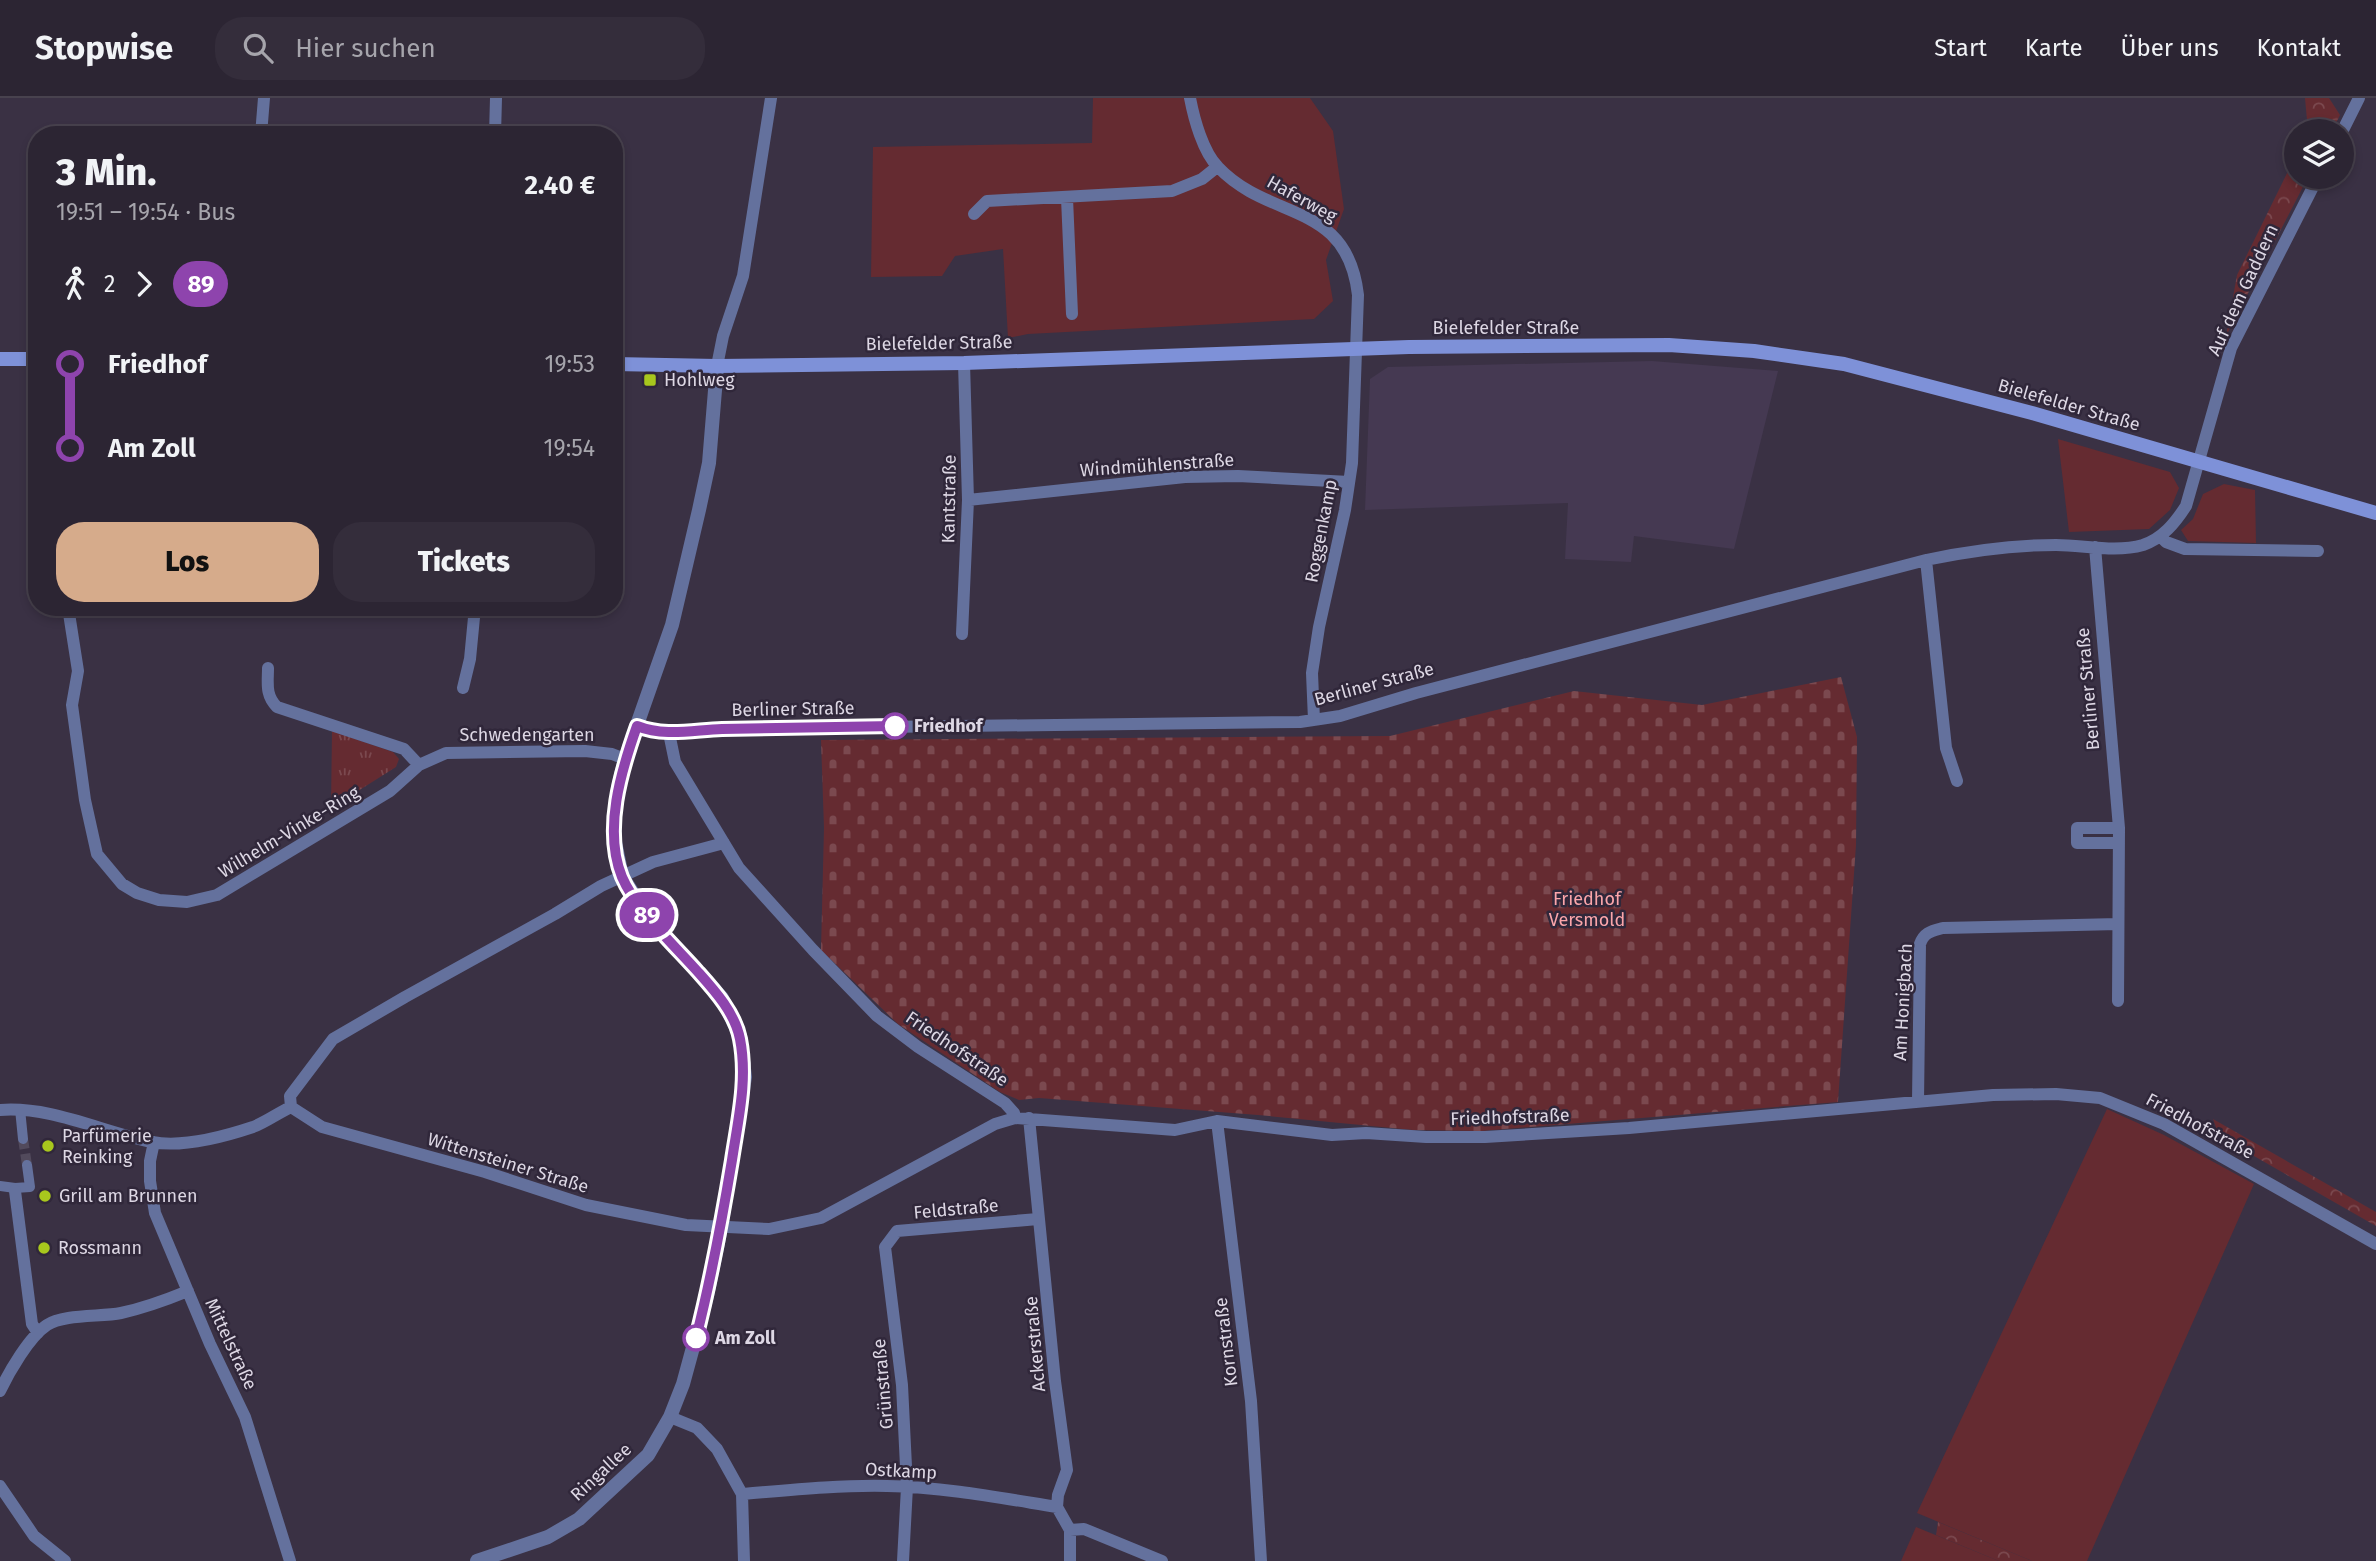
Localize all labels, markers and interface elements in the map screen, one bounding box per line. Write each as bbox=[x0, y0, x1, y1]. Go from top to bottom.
search box bbox=[215, 17, 705, 80]
text: Stopwise bbox=[35, 28, 173, 68]
icon: search bbox=[239, 29, 277, 67]
text: Hier suchen bbox=[295, 33, 436, 64]
text: Start bbox=[1934, 34, 1987, 62]
text: Karte bbox=[2025, 34, 2083, 62]
text: Über uns bbox=[2121, 34, 2219, 62]
text: Kontakt bbox=[2257, 34, 2341, 62]
map controls bbox=[2284, 119, 2354, 189]
button: layers bbox=[2284, 119, 2354, 189]
text: 3 Min. bbox=[56, 149, 156, 195]
text: 2.40 € bbox=[524, 170, 595, 201]
street label: Haferweg bbox=[1263, 171, 1341, 228]
text: 19:51 – 19:54 · Bus bbox=[56, 198, 235, 226]
street label: Auf dem Gaddern bbox=[2203, 221, 2283, 359]
icon: walk bbox=[56, 265, 94, 303]
icon: forward bbox=[125, 265, 163, 303]
text: 2 bbox=[104, 270, 115, 298]
text: 89 bbox=[187, 270, 214, 298]
street label: Bielefelder Straße bbox=[1433, 317, 1579, 339]
street label: Bielefelder Straße bbox=[865, 331, 1013, 355]
text: Friedhof bbox=[108, 349, 207, 380]
text: 19:53 bbox=[545, 350, 595, 378]
place label: Hohlweg bbox=[664, 369, 735, 391]
marker: Hohlweg bbox=[642, 372, 658, 388]
street label: Bielefelder Straße bbox=[1995, 374, 2143, 436]
text: Am Zoll bbox=[108, 433, 196, 464]
text: 19:54 bbox=[544, 434, 595, 462]
street label: Windmühlenstraße bbox=[1079, 449, 1235, 481]
street label: Kantstraße bbox=[937, 454, 961, 544]
street label: Roggenkamp bbox=[1300, 477, 1342, 585]
button: Los bbox=[56, 522, 319, 602]
button: Tickets bbox=[333, 522, 595, 602]
street label: Berliner Straße bbox=[2072, 627, 2104, 751]
street label: Berliner Straße bbox=[1312, 657, 1436, 711]
street label: Berliner Straße bbox=[731, 697, 855, 721]
marker: Friedhof bbox=[882, 713, 908, 739]
place label: Friedhof bbox=[914, 715, 984, 737]
street label: Schwedengarten bbox=[459, 724, 595, 746]
street label: Wilhelm-Vinke-Ring bbox=[214, 781, 364, 883]
park label: Friedhof Versmold bbox=[1549, 888, 1625, 931]
line badge: 89 bbox=[616, 892, 678, 938]
text: 89 bbox=[634, 901, 661, 929]
street label: Am Honigbach bbox=[1889, 943, 1917, 1061]
street label: Friedhofstraße bbox=[901, 1007, 1013, 1091]
street label: Friedhofstraße bbox=[2142, 1088, 2258, 1164]
street label: Friedhofstraße bbox=[1450, 1104, 1570, 1130]
place label: Parfümerie Reinking bbox=[62, 1125, 152, 1168]
street label: Wittensteiner Straße bbox=[425, 1128, 591, 1198]
marker: Parfümerie Reinking bbox=[40, 1138, 56, 1154]
place label: Grill am Brunnen bbox=[59, 1185, 198, 1207]
marker: Grill am Brunnen bbox=[37, 1188, 53, 1204]
street label: Feldstraße bbox=[912, 1194, 1000, 1224]
place label: Rossmann bbox=[58, 1237, 142, 1259]
marker: Rossmann bbox=[36, 1240, 52, 1256]
street label: Mittelstraße bbox=[200, 1295, 262, 1393]
street label: Ackerstraße bbox=[1020, 1295, 1050, 1393]
street label: Kornstraße bbox=[1210, 1296, 1242, 1388]
marker: Am Zoll bbox=[683, 1325, 709, 1351]
place label: Am Zoll bbox=[714, 1327, 776, 1349]
street label: Grünstraße bbox=[868, 1338, 898, 1430]
street label: Ringallee bbox=[566, 1438, 636, 1506]
street label: Ostkamp bbox=[864, 1458, 938, 1484]

